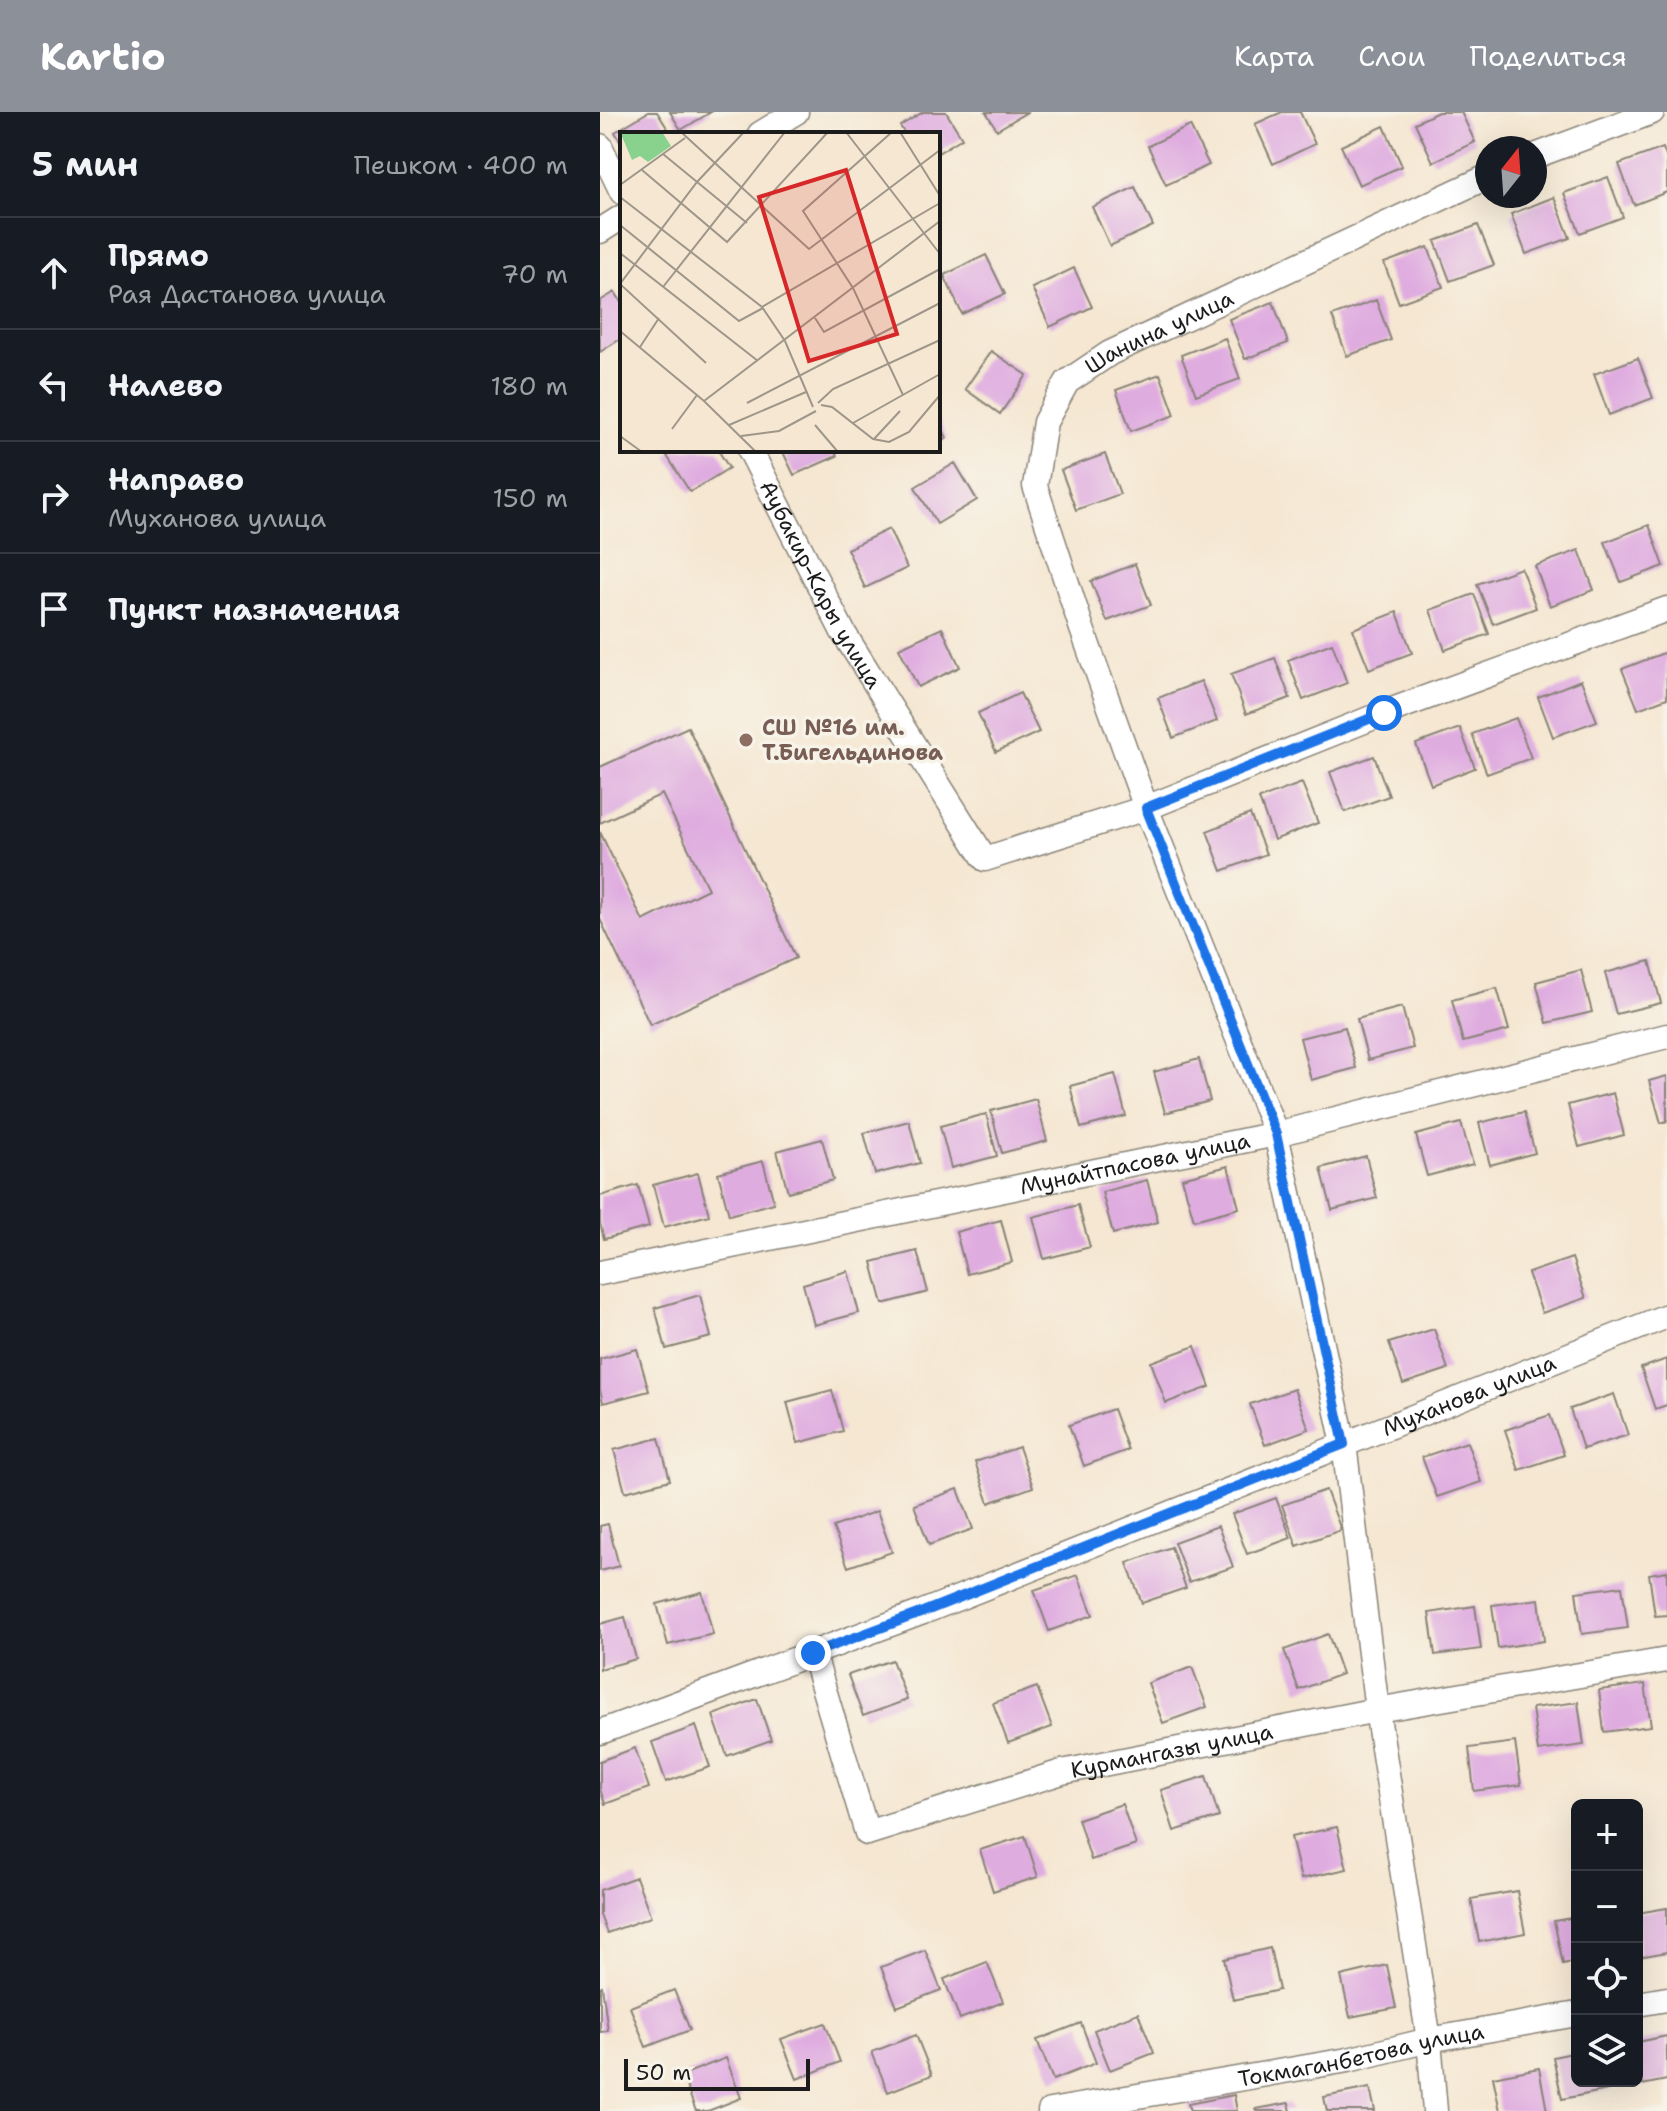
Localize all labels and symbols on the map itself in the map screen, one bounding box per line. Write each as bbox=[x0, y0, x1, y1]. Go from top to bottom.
inset map bbox=[620, 132, 940, 452]
north arrow bbox=[1475, 136, 1547, 208]
street label: Шанина улица bbox=[1079, 283, 1238, 381]
street label: Аубакир-Кары улица bbox=[753, 476, 889, 694]
route start bbox=[1366, 695, 1402, 731]
place label: СШ №16 им. Т.Бигельдинова bbox=[762, 713, 943, 767]
marker: СШ №16 им. Т.Бигельдинова bbox=[737, 731, 755, 749]
street label: Мунайтпасова улица bbox=[1017, 1126, 1253, 1201]
street label: Муханова улица bbox=[1378, 1348, 1560, 1443]
route end bbox=[795, 1635, 831, 1671]
street label: Курмангазы улица bbox=[1068, 1717, 1275, 1785]
street label: Токмаганбетова улица bbox=[1236, 2017, 1486, 2094]
scale bar bbox=[624, 2055, 810, 2091]

